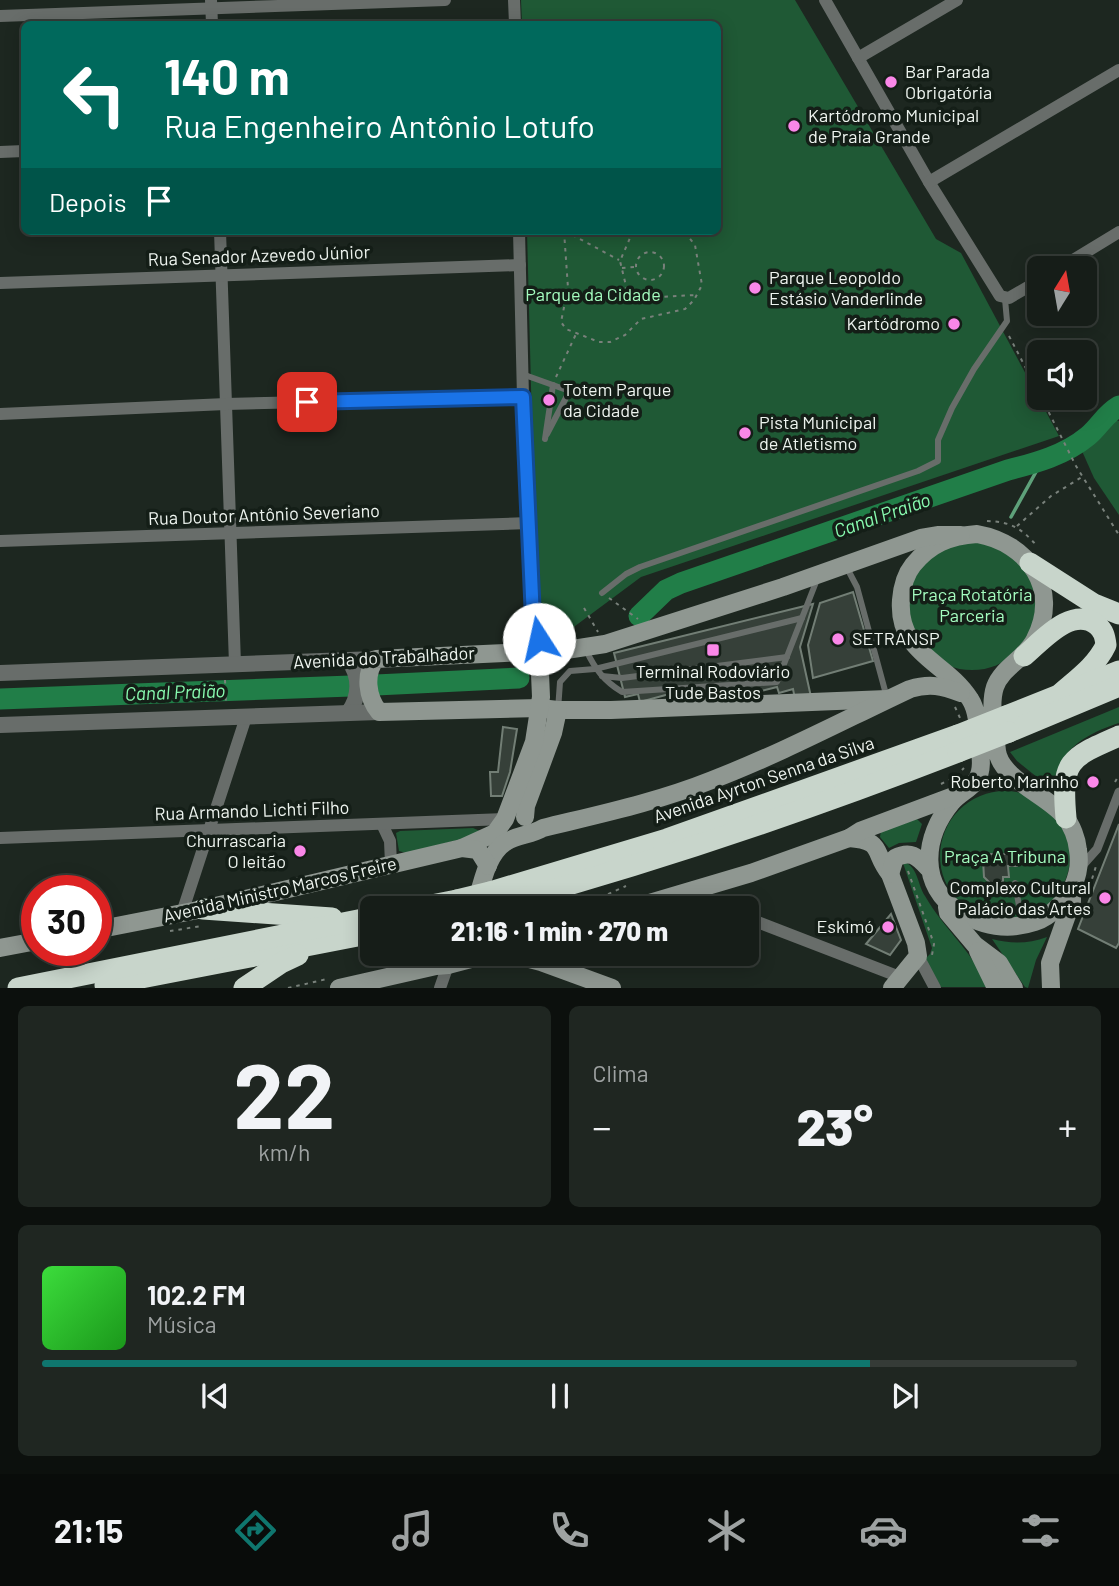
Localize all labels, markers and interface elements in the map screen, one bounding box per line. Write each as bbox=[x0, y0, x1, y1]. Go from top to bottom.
text: 140 m bbox=[164, 46, 290, 105]
icon: left bbox=[49, 49, 140, 140]
place label: Bar Parada Obrigatória bbox=[905, 60, 992, 103]
marker: Bar Parada Obrigatória bbox=[883, 74, 899, 90]
place label: Kartódromo Municipal de Praia Grande bbox=[808, 104, 979, 147]
text: Rua Engenheiro Antônio Lotufo bbox=[164, 106, 595, 144]
marker: Kartódromo Municipal de Praia Grande bbox=[786, 118, 802, 134]
icon: arrive bbox=[140, 182, 178, 220]
text: Depois bbox=[49, 186, 126, 217]
street label: Rua Senador Azevedo Júnior bbox=[147, 240, 371, 270]
north arrow bbox=[1027, 256, 1097, 326]
map controls bbox=[1027, 256, 1097, 410]
place label: Parque Leopoldo Estásio Vanderlinde bbox=[769, 266, 923, 309]
marker: Parque Leopoldo Estásio Vanderlinde bbox=[747, 280, 763, 296]
park label: Parque da Cidade bbox=[525, 283, 661, 305]
place label: Kartódromo bbox=[846, 312, 940, 334]
marker: Kartódromo bbox=[946, 316, 962, 332]
button: sound bbox=[1027, 340, 1097, 410]
pin bbox=[277, 372, 337, 432]
place label: Totem Parque da Cidade bbox=[563, 378, 671, 421]
icon: arrive bbox=[288, 383, 326, 421]
marker: Totem Parque da Cidade bbox=[541, 392, 557, 408]
place label: Pista Municipal de Atletismo bbox=[759, 411, 876, 454]
marker: Pista Municipal de Atletismo bbox=[737, 425, 753, 441]
water label: Canal Praião bbox=[831, 487, 933, 542]
street label: Rua Doutor Antônio Severiano bbox=[148, 499, 380, 529]
park label: Praça Rotatória Parceria bbox=[911, 583, 1033, 626]
position arrow bbox=[502, 602, 576, 676]
place label: SETRANSP bbox=[852, 627, 940, 649]
marker: SETRANSP bbox=[830, 631, 846, 647]
street label: Avenida do Trabalhador bbox=[293, 641, 476, 673]
marker: Terminal Rodoviário Tude Bastos bbox=[705, 642, 721, 658]
place label: Terminal Rodoviário Tude Bastos bbox=[636, 660, 790, 703]
water label: Canal Praião bbox=[124, 678, 226, 705]
street label: Avenida Ayrton Senna da Silva bbox=[650, 731, 877, 827]
place label: Roberto Marinho bbox=[950, 770, 1079, 792]
marker: Roberto Marinho bbox=[1085, 774, 1101, 790]
street label: Rua Armando Lichti Filho bbox=[154, 796, 350, 824]
place label: Churrascaria O leitão bbox=[186, 829, 286, 872]
marker: Churrascaria O leitão bbox=[292, 843, 308, 859]
park label: Praça A Tribuna bbox=[944, 845, 1066, 867]
street label: Avenida Ministro Marcos Freire bbox=[161, 851, 398, 927]
speed limit sign: 30 bbox=[21, 875, 112, 966]
place label: Complexo Cultural Palácio das Artes bbox=[950, 876, 1091, 919]
marker: Complexo Cultural Palácio das Artes bbox=[1097, 890, 1113, 906]
text: 21:16 · 1 min · 270 m bbox=[451, 915, 668, 946]
place label: Eskimó bbox=[816, 915, 874, 937]
marker: Eskimó bbox=[880, 919, 896, 935]
text: 22 bbox=[233, 1038, 335, 1147]
text: Clima bbox=[593, 1059, 648, 1087]
text: 23° bbox=[796, 1094, 873, 1156]
text: − bbox=[593, 1103, 612, 1149]
text: + bbox=[1058, 1103, 1077, 1149]
text: km/h bbox=[258, 1138, 310, 1166]
text: 102.2 FM bbox=[147, 1279, 246, 1310]
text: Música bbox=[147, 1310, 216, 1338]
icon: previous bbox=[196, 1377, 234, 1415]
icon: pause bbox=[541, 1377, 579, 1415]
icon: next bbox=[886, 1377, 924, 1415]
icon: directions bbox=[231, 1506, 280, 1555]
icon: music bbox=[388, 1506, 437, 1555]
icon: phone bbox=[545, 1506, 594, 1555]
icon: climate bbox=[702, 1506, 751, 1555]
icon: car bbox=[859, 1506, 908, 1555]
icon: filters bbox=[1016, 1506, 1065, 1555]
text: 21:15 bbox=[54, 1511, 123, 1549]

